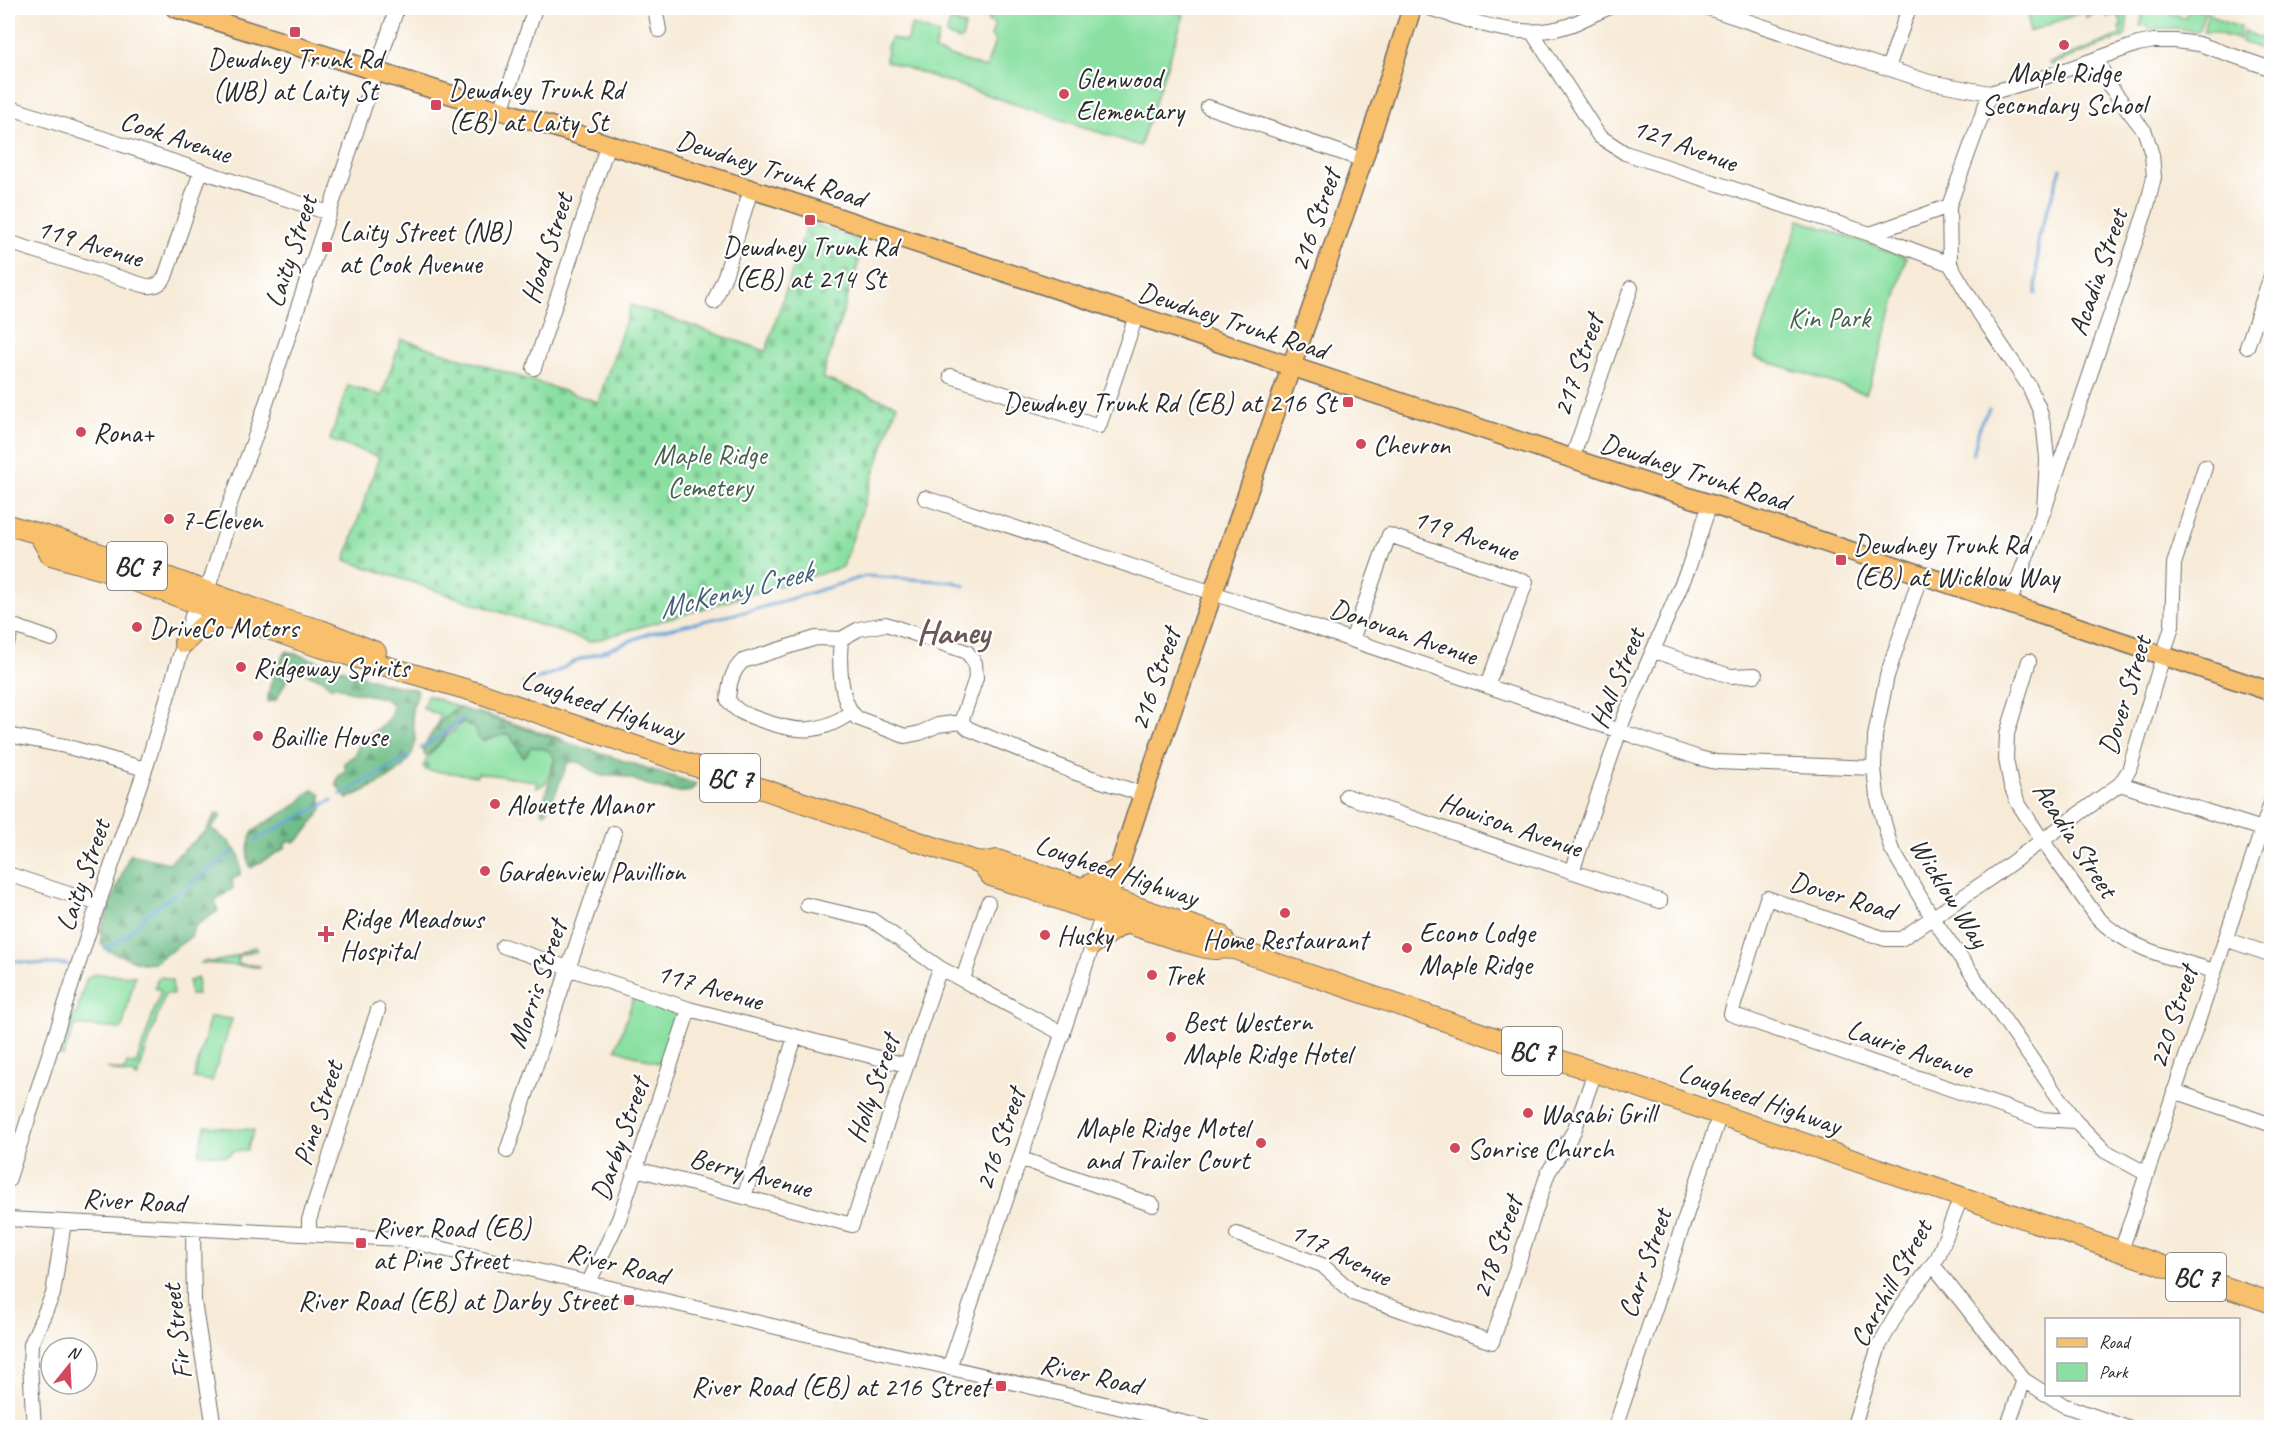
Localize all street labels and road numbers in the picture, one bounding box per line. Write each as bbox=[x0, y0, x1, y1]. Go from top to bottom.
street label: Cook Avenue bbox=[116, 102, 237, 171]
street label: 121 Avenue bbox=[1628, 109, 1744, 180]
street label: Dewdney Trunk Road bbox=[672, 121, 874, 217]
street label: 216 Street bbox=[1281, 161, 1349, 276]
street label: Hood Street bbox=[512, 186, 582, 308]
street label: Laity Street bbox=[256, 188, 326, 311]
street label: Acadia Street bbox=[2060, 202, 2136, 340]
street label: 119 Avenue bbox=[33, 210, 149, 276]
street label: Dewdney Trunk Road bbox=[1134, 273, 1336, 369]
street label: 217 Street bbox=[1544, 306, 1612, 421]
street label: Dewdney Trunk Road bbox=[1596, 424, 1798, 520]
street label: 119 Avenue bbox=[1409, 500, 1525, 569]
road number: BC 7 bbox=[107, 542, 167, 590]
street label: Donovan Avenue bbox=[1326, 590, 1484, 674]
street label: 216 Street bbox=[1121, 620, 1189, 735]
street label: Hall Street bbox=[1581, 621, 1653, 733]
street label: Dover Street bbox=[2090, 629, 2160, 759]
street label: Lougheed Highway bbox=[517, 661, 691, 750]
road number: BC 7 bbox=[700, 754, 760, 802]
street label: Acadia Street bbox=[2025, 775, 2127, 906]
street label: Howison Avenue bbox=[1435, 784, 1588, 866]
street label: Laity Street bbox=[47, 812, 119, 935]
street label: Lougheed Highway bbox=[1031, 826, 1205, 915]
street label: Wicklow Way bbox=[1902, 831, 1998, 956]
street label: Dover Road bbox=[1786, 863, 1904, 929]
street label: Morris Street bbox=[498, 912, 576, 1053]
street label: 117 Avenue bbox=[653, 955, 769, 1019]
street label: 220 Street bbox=[2140, 958, 2207, 1073]
street label: Laurie Avenue bbox=[1843, 1011, 1979, 1087]
street label: Holly Street bbox=[838, 1026, 908, 1147]
road number: BC 7 bbox=[1502, 1027, 1562, 1075]
street label: Pine Street bbox=[284, 1054, 352, 1170]
street label: Lougheed Highway bbox=[1674, 1054, 1848, 1143]
street label: Darby Street bbox=[582, 1070, 658, 1205]
street label: 216 Street bbox=[966, 1080, 1034, 1195]
street label: Berry Avenue bbox=[686, 1139, 817, 1206]
street label: River Road bbox=[82, 1180, 190, 1221]
street label: 218 Street bbox=[1463, 1188, 1531, 1303]
street label: Carr Street bbox=[1610, 1202, 1680, 1322]
street label: Carshill Street bbox=[1841, 1211, 1941, 1353]
street label: 117 Avenue bbox=[1284, 1213, 1399, 1295]
street label: River Road bbox=[564, 1234, 676, 1294]
road number: BC 7 bbox=[2166, 1253, 2226, 1301]
street label: Fir Street bbox=[153, 1280, 200, 1381]
street label: River Road bbox=[1037, 1346, 1149, 1404]

